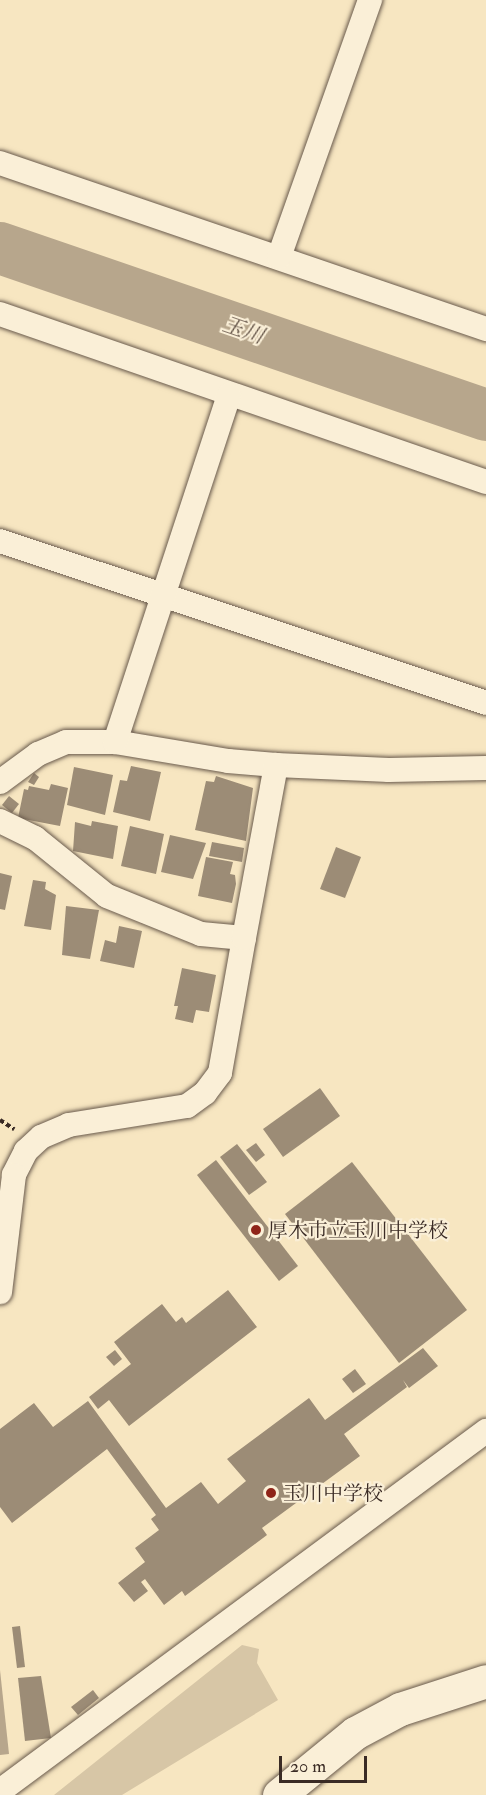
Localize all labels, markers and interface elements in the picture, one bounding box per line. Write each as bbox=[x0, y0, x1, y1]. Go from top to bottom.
water label: 玉川 bbox=[219, 312, 267, 350]
place label: 厚木市立玉川中学校 bbox=[268, 1218, 448, 1242]
marker: 厚木市立玉川中学校 bbox=[249, 1223, 263, 1237]
place label: 玉川中学校 bbox=[283, 1481, 383, 1505]
marker: 玉川中学校 bbox=[264, 1486, 278, 1500]
scale bar bbox=[282, 1744, 370, 1782]
text: 20 m bbox=[290, 1755, 326, 1778]

